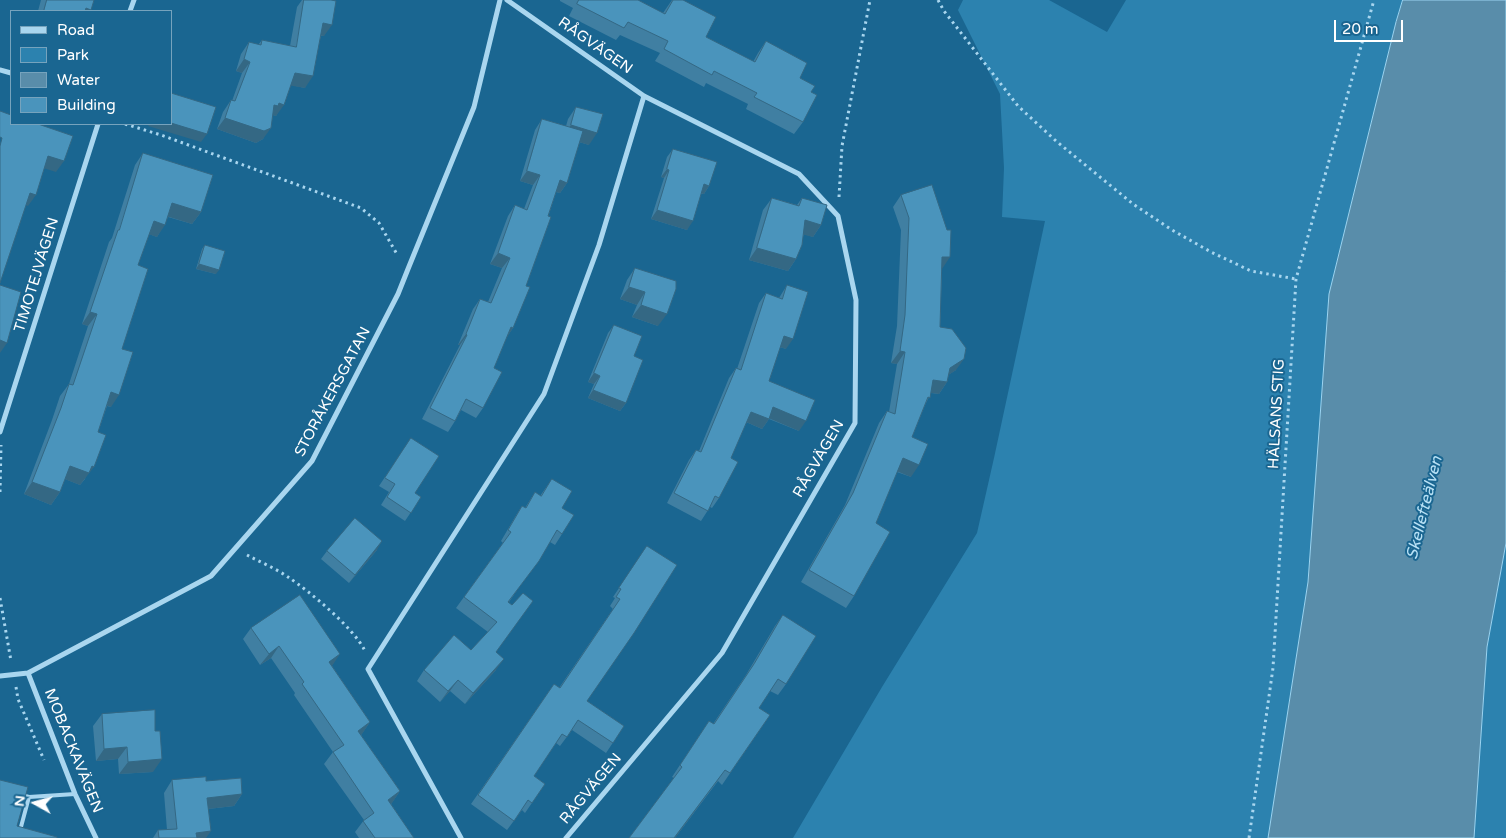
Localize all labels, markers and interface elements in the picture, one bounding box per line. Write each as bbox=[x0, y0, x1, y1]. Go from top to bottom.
legend bbox=[10, 10, 172, 125]
scale bar bbox=[1336, 10, 1405, 42]
street label: RÅGVÄGEN bbox=[554, 14, 636, 78]
text: 20 m bbox=[1342, 20, 1379, 38]
text: Road bbox=[57, 21, 95, 39]
text: Park bbox=[57, 46, 89, 64]
text: Water bbox=[57, 71, 100, 89]
text: Building bbox=[57, 96, 116, 114]
street label: TIMOTEJVÄGEN bbox=[11, 215, 63, 335]
street label: STORÅKERSGATAN bbox=[291, 324, 375, 460]
street label: HÄLSANS STIG bbox=[1265, 358, 1289, 470]
street label: RÅGVÄGEN bbox=[790, 417, 848, 501]
water label: Skellefteälven bbox=[1403, 454, 1447, 562]
street label: MOBACKAVÄGEN bbox=[40, 686, 106, 816]
street label: RÅGVÄGEN bbox=[556, 750, 626, 828]
north arrow bbox=[10, 778, 60, 828]
text: N bbox=[10, 794, 29, 808]

